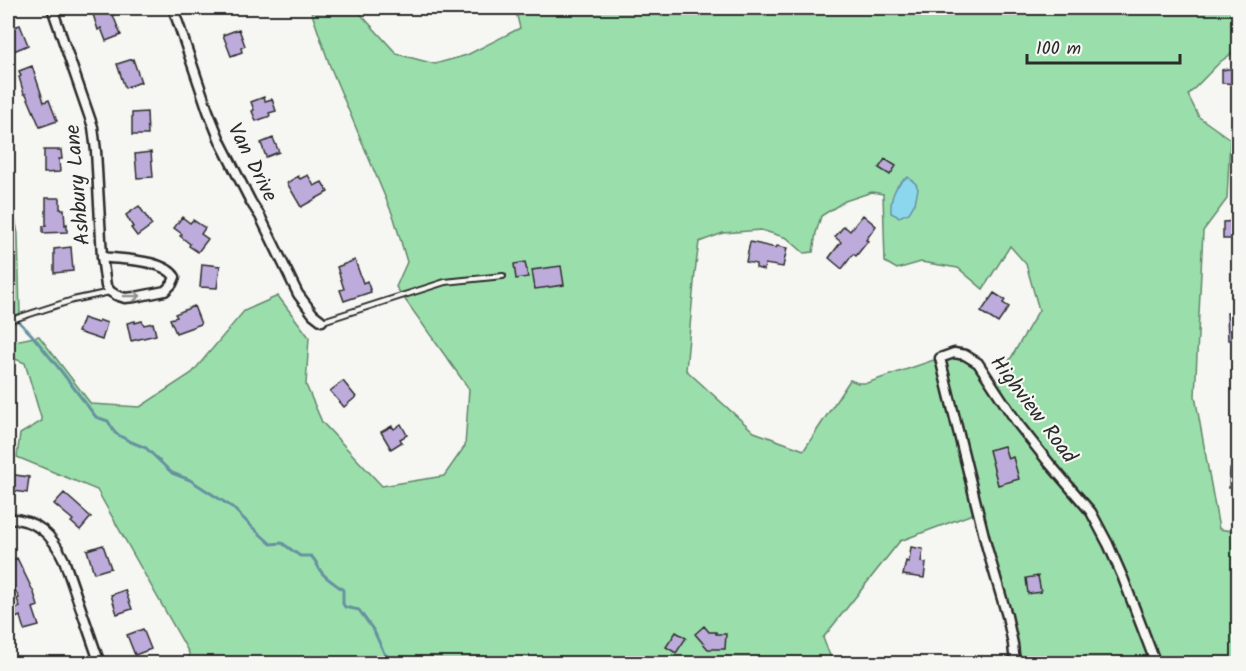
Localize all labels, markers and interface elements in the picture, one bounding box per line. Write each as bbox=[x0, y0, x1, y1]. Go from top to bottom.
scale bar bbox=[1027, 27, 1180, 65]
text: 100 m bbox=[1036, 35, 1081, 64]
street label: Van Drive bbox=[218, 118, 286, 208]
street label: Ashbury Lane bbox=[57, 122, 100, 247]
one-way arrow bbox=[122, 290, 141, 302]
street label: Highview Road bbox=[981, 349, 1085, 471]

